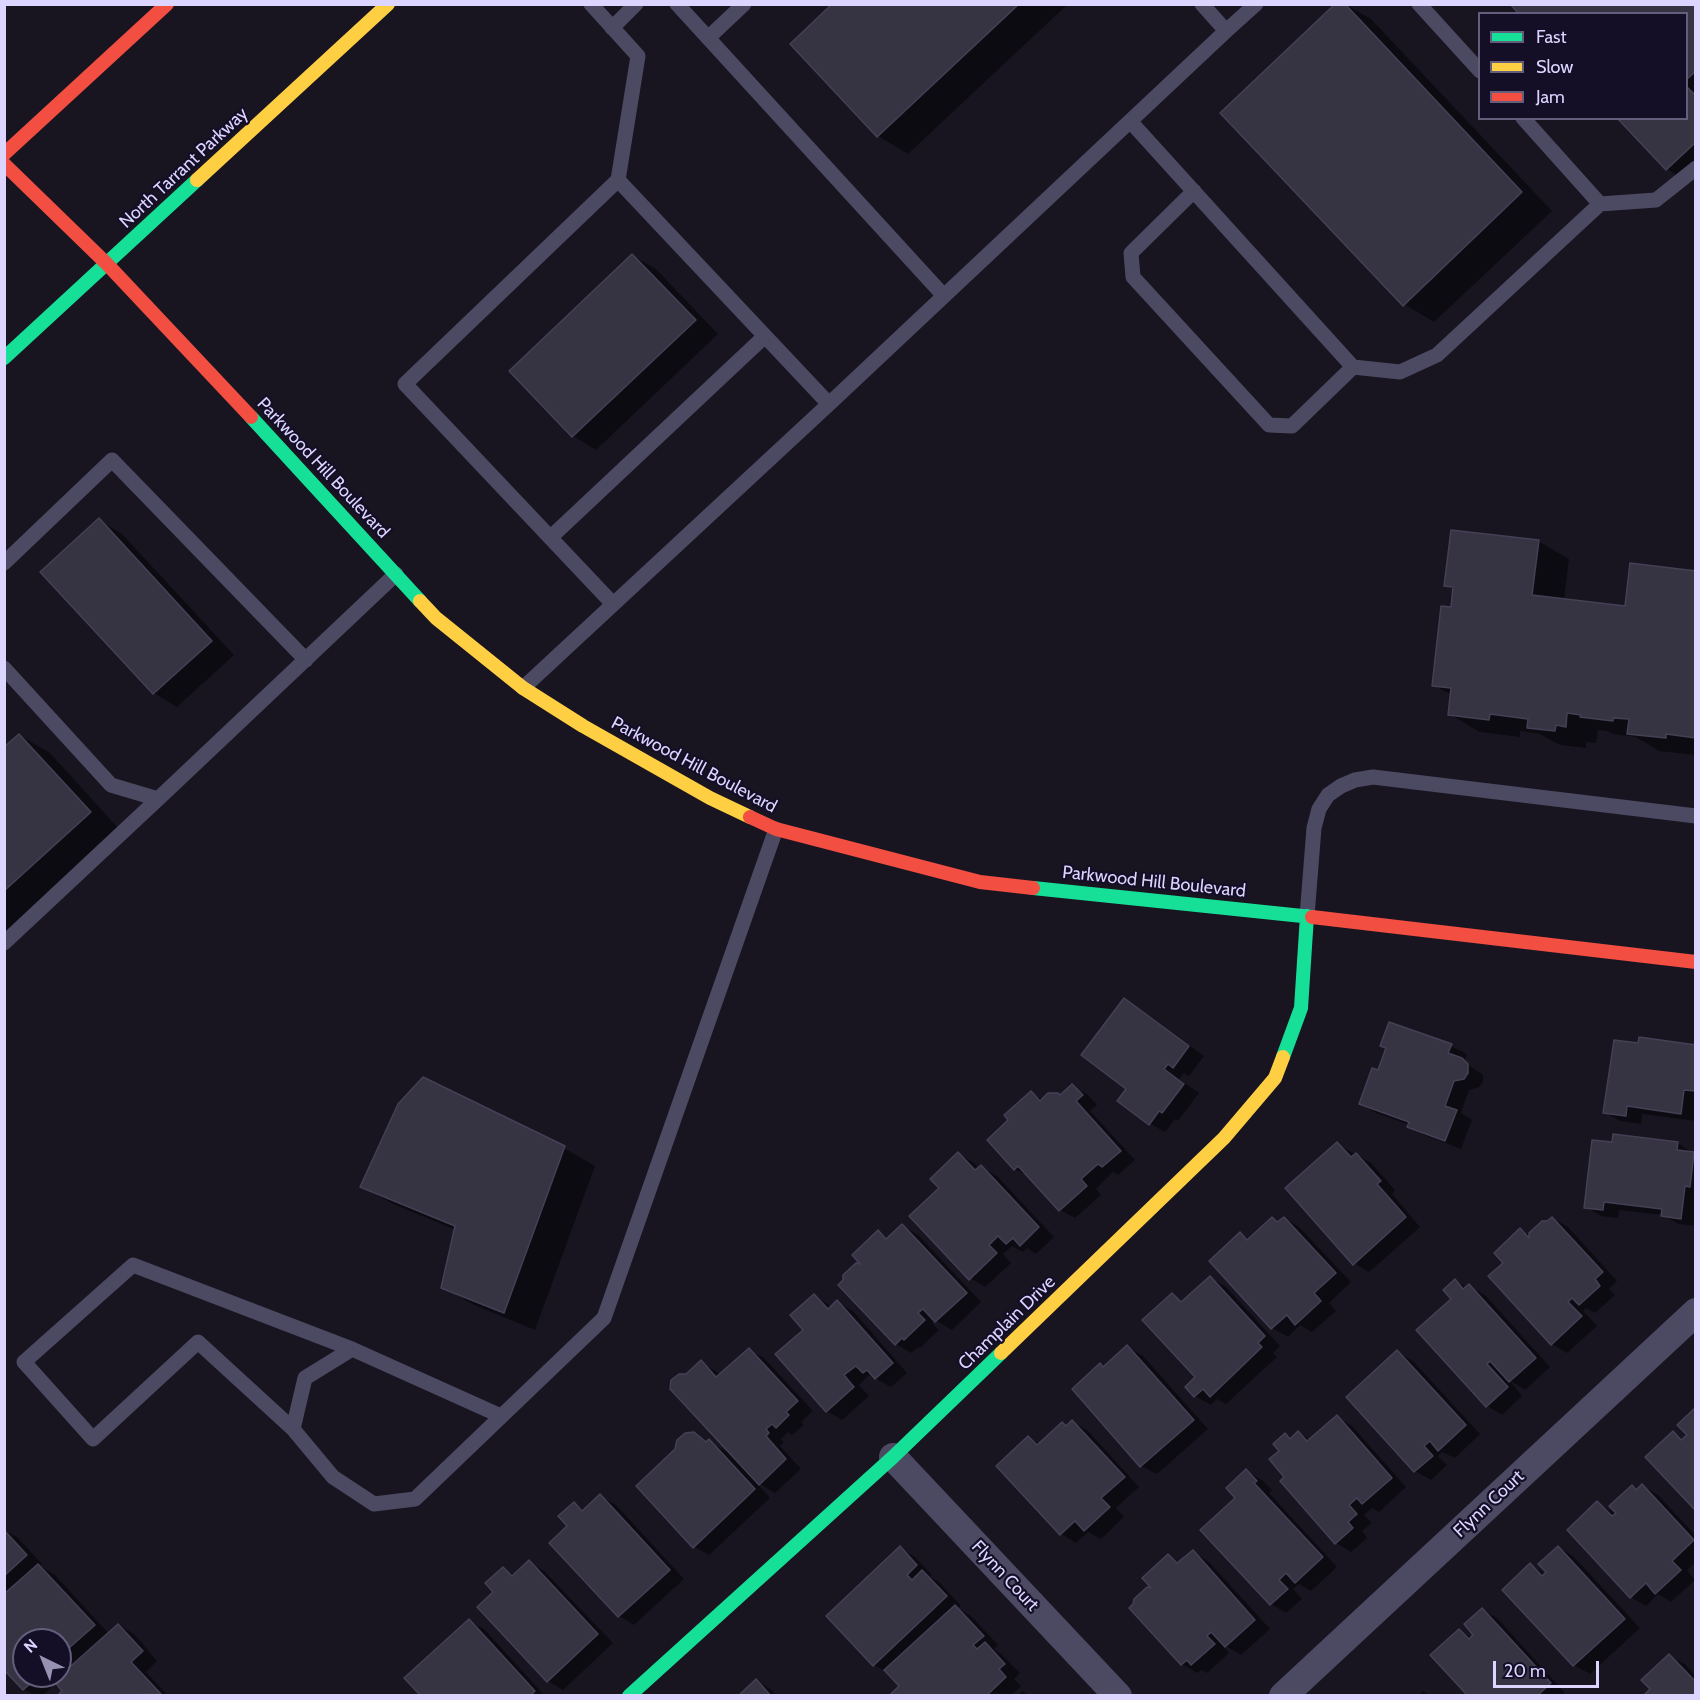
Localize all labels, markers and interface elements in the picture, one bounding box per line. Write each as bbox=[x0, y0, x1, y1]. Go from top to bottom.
legend bbox=[1478, 12, 1688, 120]
text: Fast bbox=[1536, 26, 1567, 48]
text: Slow bbox=[1536, 56, 1573, 78]
text: Jam bbox=[1536, 86, 1565, 108]
street label: North Tarrant Parkway bbox=[115, 103, 253, 233]
street label: Parkwood Hill Boulevard bbox=[252, 393, 394, 543]
street label: Parkwood Hill Boulevard bbox=[608, 712, 780, 818]
street label: Parkwood Hill Boulevard bbox=[1061, 862, 1247, 902]
street label: Champlain Drive bbox=[954, 1271, 1060, 1375]
street label: Flynn Court bbox=[1449, 1466, 1529, 1542]
street label: Flynn Court bbox=[967, 1536, 1043, 1616]
north arrow bbox=[12, 1628, 72, 1688]
text: N bbox=[20, 1635, 41, 1657]
scale bar bbox=[1496, 1649, 1602, 1687]
text: 20 m bbox=[1504, 1660, 1546, 1682]

